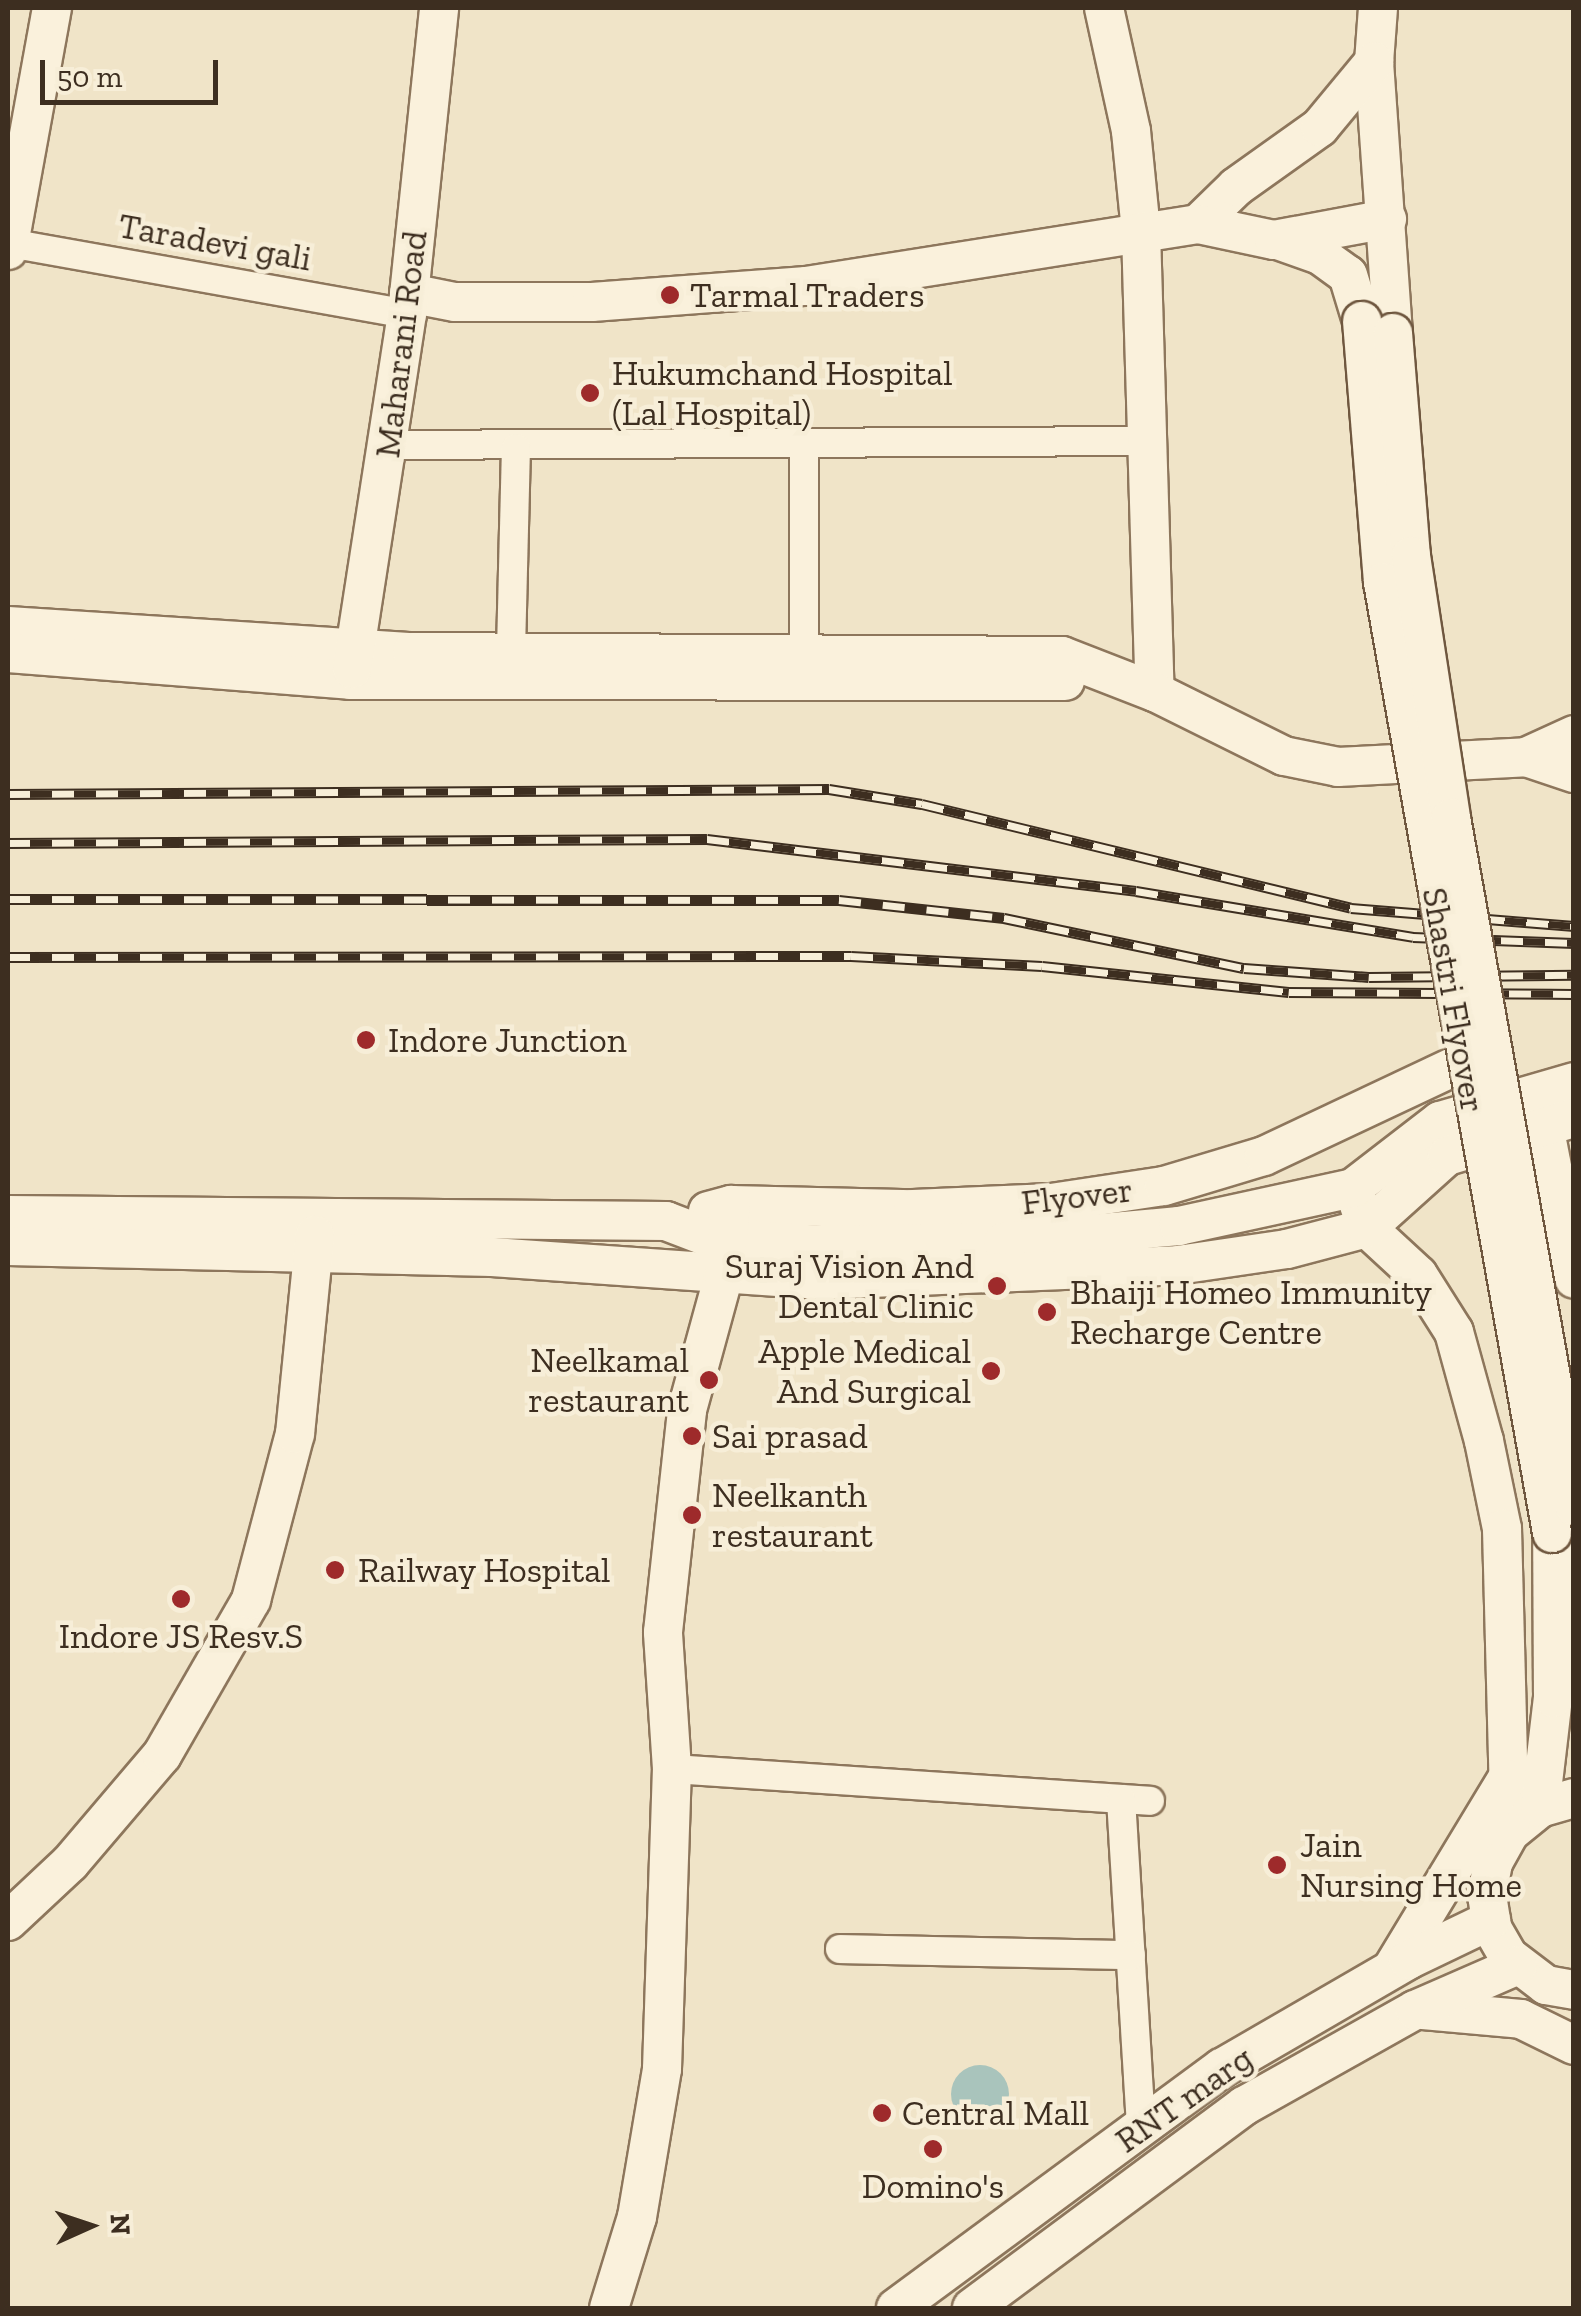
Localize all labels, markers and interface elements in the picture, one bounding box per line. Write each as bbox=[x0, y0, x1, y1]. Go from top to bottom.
scale bar bbox=[45, 40, 222, 102]
text: 50 m bbox=[57, 59, 122, 95]
street label: Taradevi gali bbox=[115, 204, 315, 280]
street label: Maharani Road bbox=[366, 228, 436, 460]
place label: Tarmal Traders bbox=[690, 274, 925, 316]
marker: Tarmal Traders bbox=[659, 284, 681, 306]
place label: Hukumchand Hospital (Lal Hospital) bbox=[612, 352, 952, 434]
marker: Hukumchand Hospital (Lal Hospital) bbox=[577, 380, 603, 406]
street label: Shastri Flyover bbox=[1414, 884, 1494, 1116]
place label: Indore Junction bbox=[388, 1019, 628, 1061]
marker: Indore Junction bbox=[353, 1027, 379, 1053]
street label: Flyover bbox=[1019, 1168, 1135, 1224]
place label: Suraj Vision And Dental Clinic bbox=[723, 1245, 974, 1327]
place label: Bhaiji Homeo Immunity Recharge Centre bbox=[1070, 1271, 1432, 1353]
marker: Suraj Vision And Dental Clinic bbox=[984, 1273, 1010, 1299]
marker: Bhaiji Homeo Immunity Recharge Centre bbox=[1034, 1299, 1060, 1325]
place label: Apple Medical And Surgical bbox=[758, 1330, 971, 1412]
place label: Neelkamal restaurant bbox=[528, 1339, 689, 1421]
marker: Apple Medical And Surgical bbox=[980, 1360, 1002, 1382]
marker: Neelkamal restaurant bbox=[698, 1369, 720, 1391]
place label: Sai prasad bbox=[712, 1415, 868, 1457]
marker: Sai prasad bbox=[681, 1425, 703, 1447]
place label: Neelkanth restaurant bbox=[712, 1474, 873, 1556]
marker: Neelkanth restaurant bbox=[681, 1504, 703, 1526]
place label: Railway Hospital bbox=[358, 1549, 611, 1591]
marker: Railway Hospital bbox=[322, 1557, 348, 1583]
marker: Indore JS Resv.S bbox=[170, 1588, 192, 1610]
place label: Indore JS Resv.S bbox=[58, 1615, 304, 1657]
place label: Jain Nursing Home bbox=[1300, 1824, 1522, 1906]
marker: Jain Nursing Home bbox=[1264, 1852, 1290, 1878]
street label: RNT marg bbox=[1107, 2036, 1261, 2162]
place label: Central Mall bbox=[902, 2092, 1089, 2134]
marker: Central Mall bbox=[871, 2102, 893, 2124]
marker: Domino's bbox=[922, 2138, 944, 2160]
place label: Domino's bbox=[862, 2165, 1004, 2207]
north arrow bbox=[40, 2176, 140, 2276]
text: N bbox=[103, 2213, 137, 2236]

